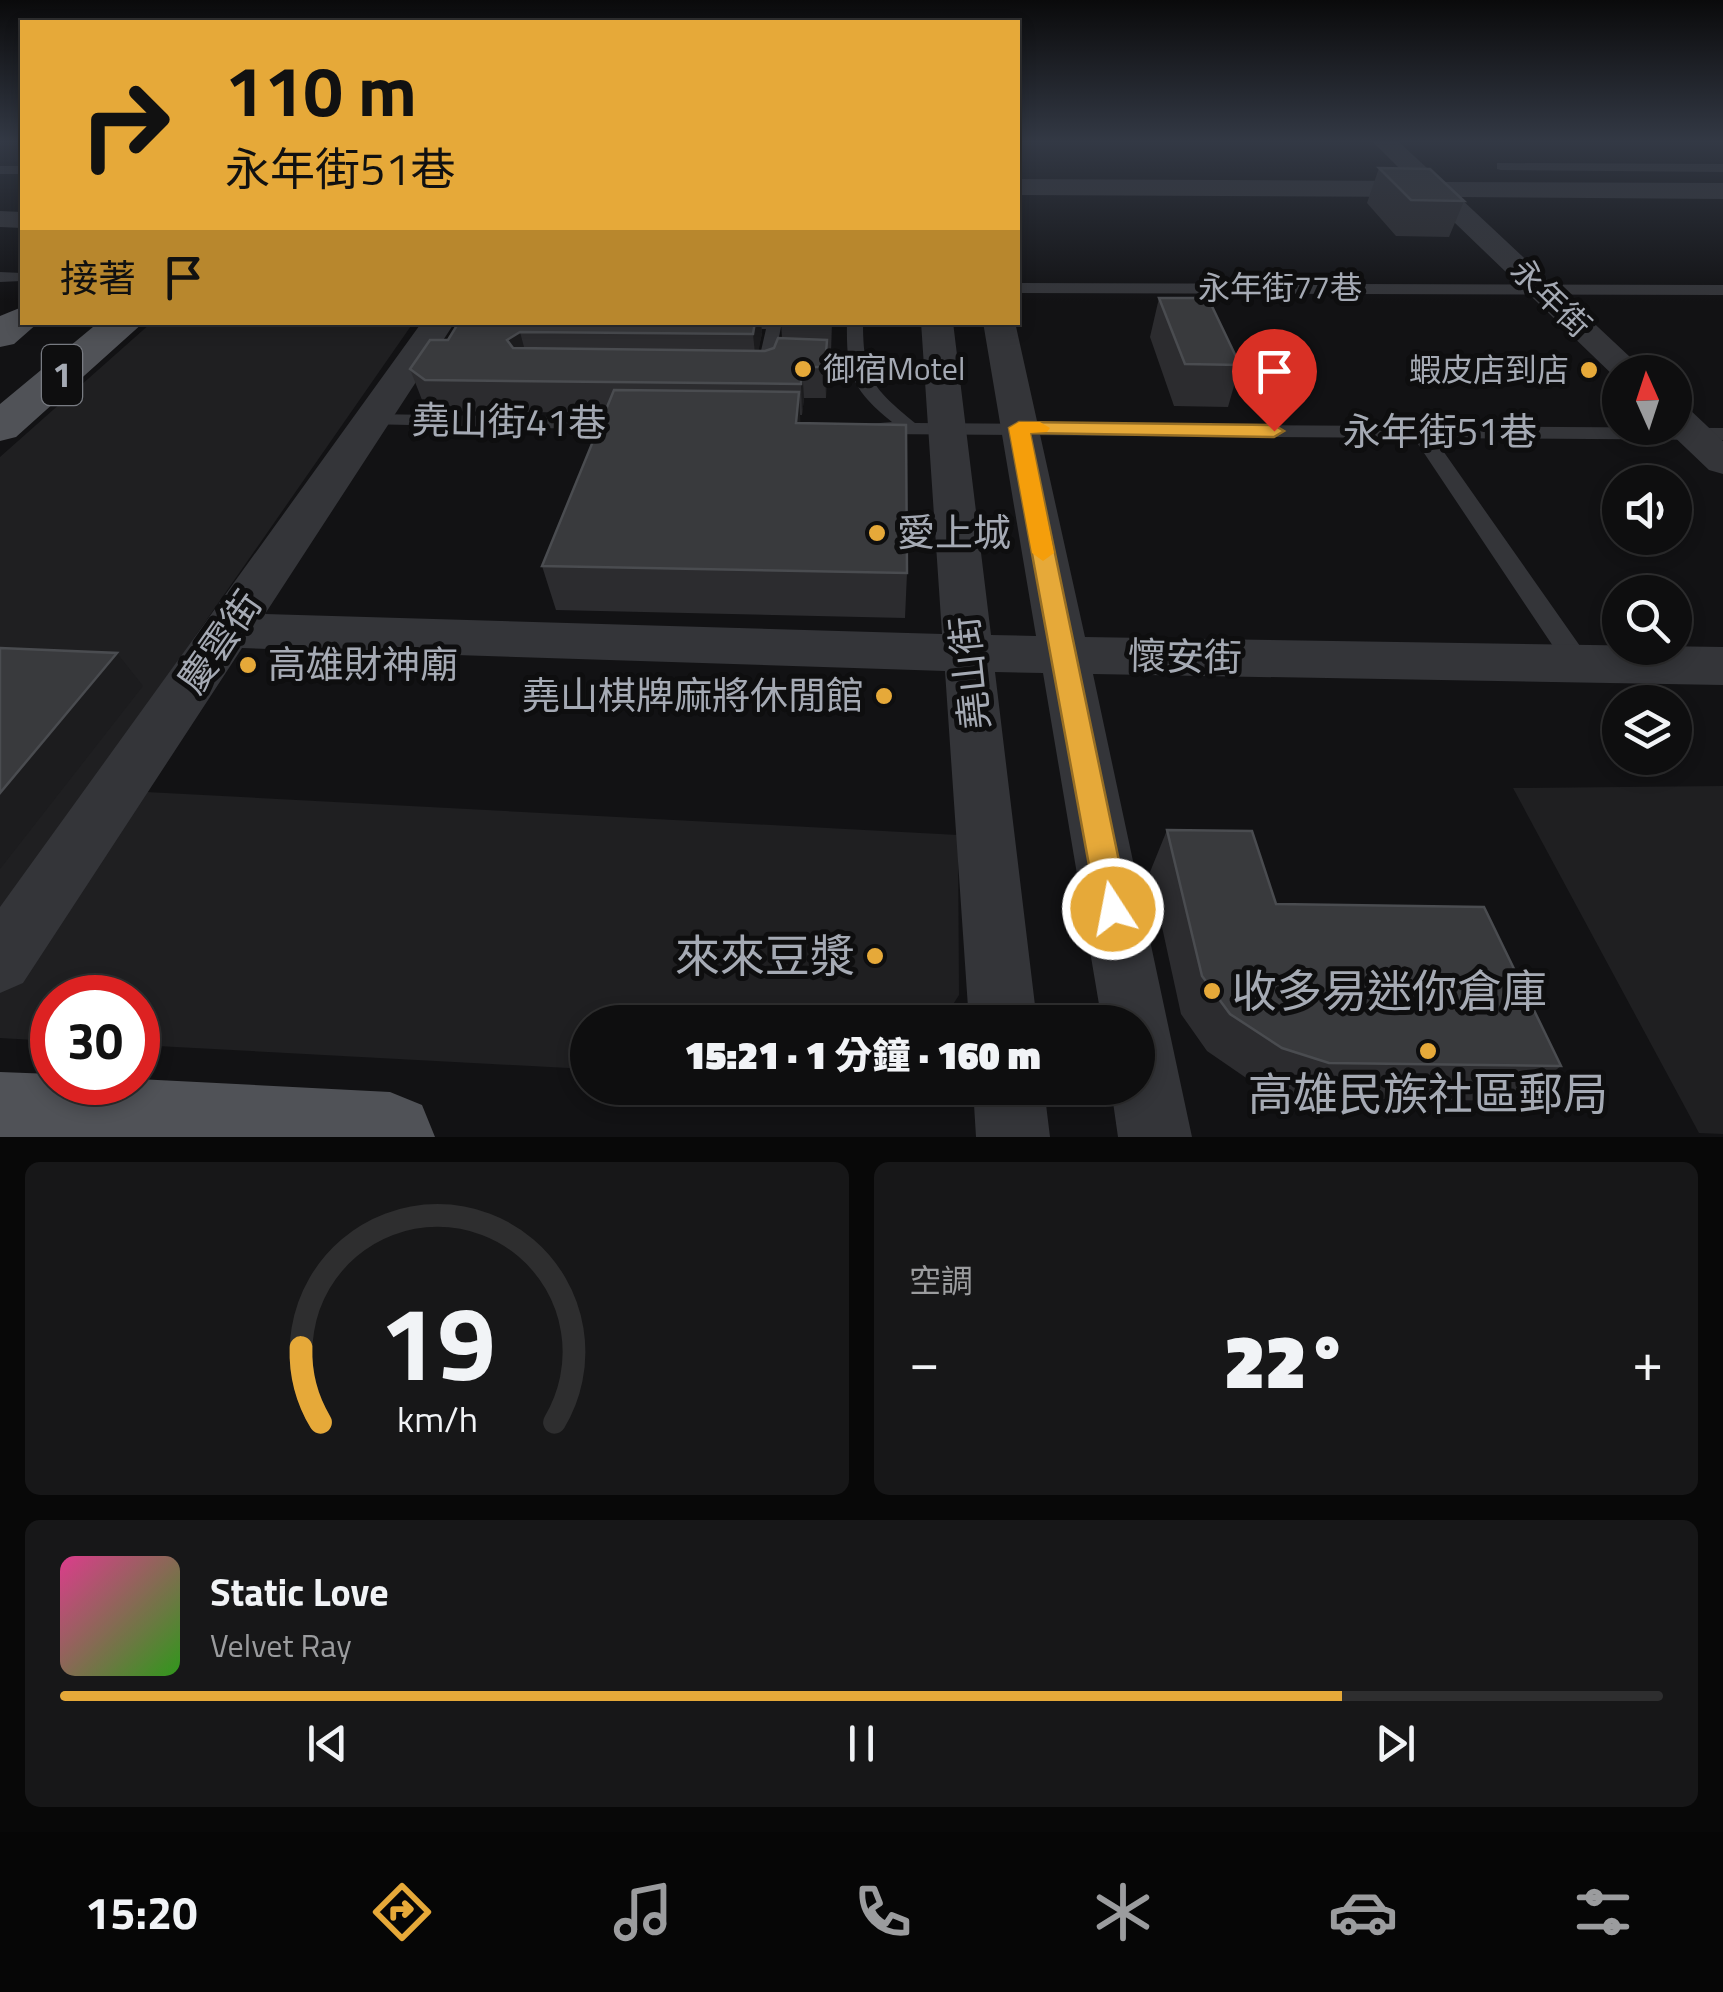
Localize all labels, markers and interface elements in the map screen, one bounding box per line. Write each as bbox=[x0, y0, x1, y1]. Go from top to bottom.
text: 110 m bbox=[225, 37, 417, 143]
icon: right bbox=[60, 60, 190, 190]
text: 永年街51巷 bbox=[225, 134, 455, 202]
street label: 永年街 bbox=[1500, 247, 1603, 348]
text: 接著 bbox=[60, 249, 136, 307]
icon: arrive bbox=[156, 250, 211, 305]
street label: 永年街77巷 bbox=[1198, 263, 1362, 311]
pin bbox=[1232, 329, 1317, 432]
place label: 御宿Motel bbox=[823, 344, 965, 392]
icon: arrive bbox=[1247, 344, 1302, 399]
road number: 1 bbox=[42, 345, 82, 405]
place label: 蝦皮店到店 bbox=[1409, 345, 1569, 393]
north arrow bbox=[1602, 355, 1692, 445]
map controls bbox=[1602, 355, 1692, 775]
marker: 御宿Motel bbox=[792, 358, 814, 380]
marker: 蝦皮店到店 bbox=[1578, 359, 1600, 381]
street label: 堯山街41巷 bbox=[411, 390, 607, 452]
street label: 永年街51巷 bbox=[1343, 402, 1537, 460]
button: sound bbox=[1602, 465, 1692, 555]
place label: 愛上城 bbox=[897, 503, 1011, 561]
marker: 愛上城 bbox=[866, 522, 888, 544]
button: search bbox=[1602, 575, 1692, 665]
street label: 慶雲街 bbox=[163, 578, 276, 705]
street label: 堯山街 bbox=[934, 613, 1004, 733]
street label: 懷安街 bbox=[1128, 626, 1243, 686]
place label: 高雄財神廟 bbox=[268, 635, 458, 693]
marker: 高雄財神廟 bbox=[237, 654, 259, 676]
place label: 堯山棋牌麻將休閒館 bbox=[522, 666, 864, 724]
marker: 堯山棋牌麻將休閒館 bbox=[873, 685, 895, 707]
button: layers bbox=[1602, 685, 1692, 775]
position arrow bbox=[1061, 857, 1165, 961]
place label: 來來豆漿 bbox=[675, 921, 855, 989]
marker: 來來豆漿 bbox=[864, 945, 886, 967]
place label: 收多易迷你倉庫 bbox=[1232, 956, 1547, 1024]
speed limit sign: 30 bbox=[30, 975, 160, 1105]
marker: 收多易迷你倉庫 bbox=[1201, 980, 1223, 1002]
text: 15:21 · 1 分鐘 · 160 m bbox=[684, 1026, 1041, 1084]
marker: 高雄民族社區郵局 bbox=[1417, 1040, 1439, 1062]
place label: 高雄民族社區郵局 bbox=[1248, 1059, 1608, 1127]
text: 空調 bbox=[909, 1256, 973, 1304]
text: 19 bbox=[379, 1262, 495, 1420]
text: 22° bbox=[1224, 1303, 1348, 1417]
text: − bbox=[909, 1319, 940, 1402]
text: + bbox=[1632, 1319, 1663, 1402]
text: km/h bbox=[397, 1391, 477, 1446]
text: Static Love bbox=[210, 1563, 389, 1621]
text: Velvet Ray bbox=[210, 1621, 352, 1669]
icon: previous bbox=[300, 1716, 355, 1771]
icon: pause bbox=[834, 1716, 889, 1771]
icon: next bbox=[1368, 1716, 1423, 1771]
icon: directions bbox=[367, 1877, 437, 1947]
icon: music bbox=[608, 1877, 678, 1947]
icon: phone bbox=[848, 1877, 918, 1947]
icon: climate bbox=[1088, 1877, 1158, 1947]
icon: car bbox=[1328, 1877, 1398, 1947]
icon: filters bbox=[1568, 1877, 1638, 1947]
text: 15:20 bbox=[85, 1878, 197, 1946]

